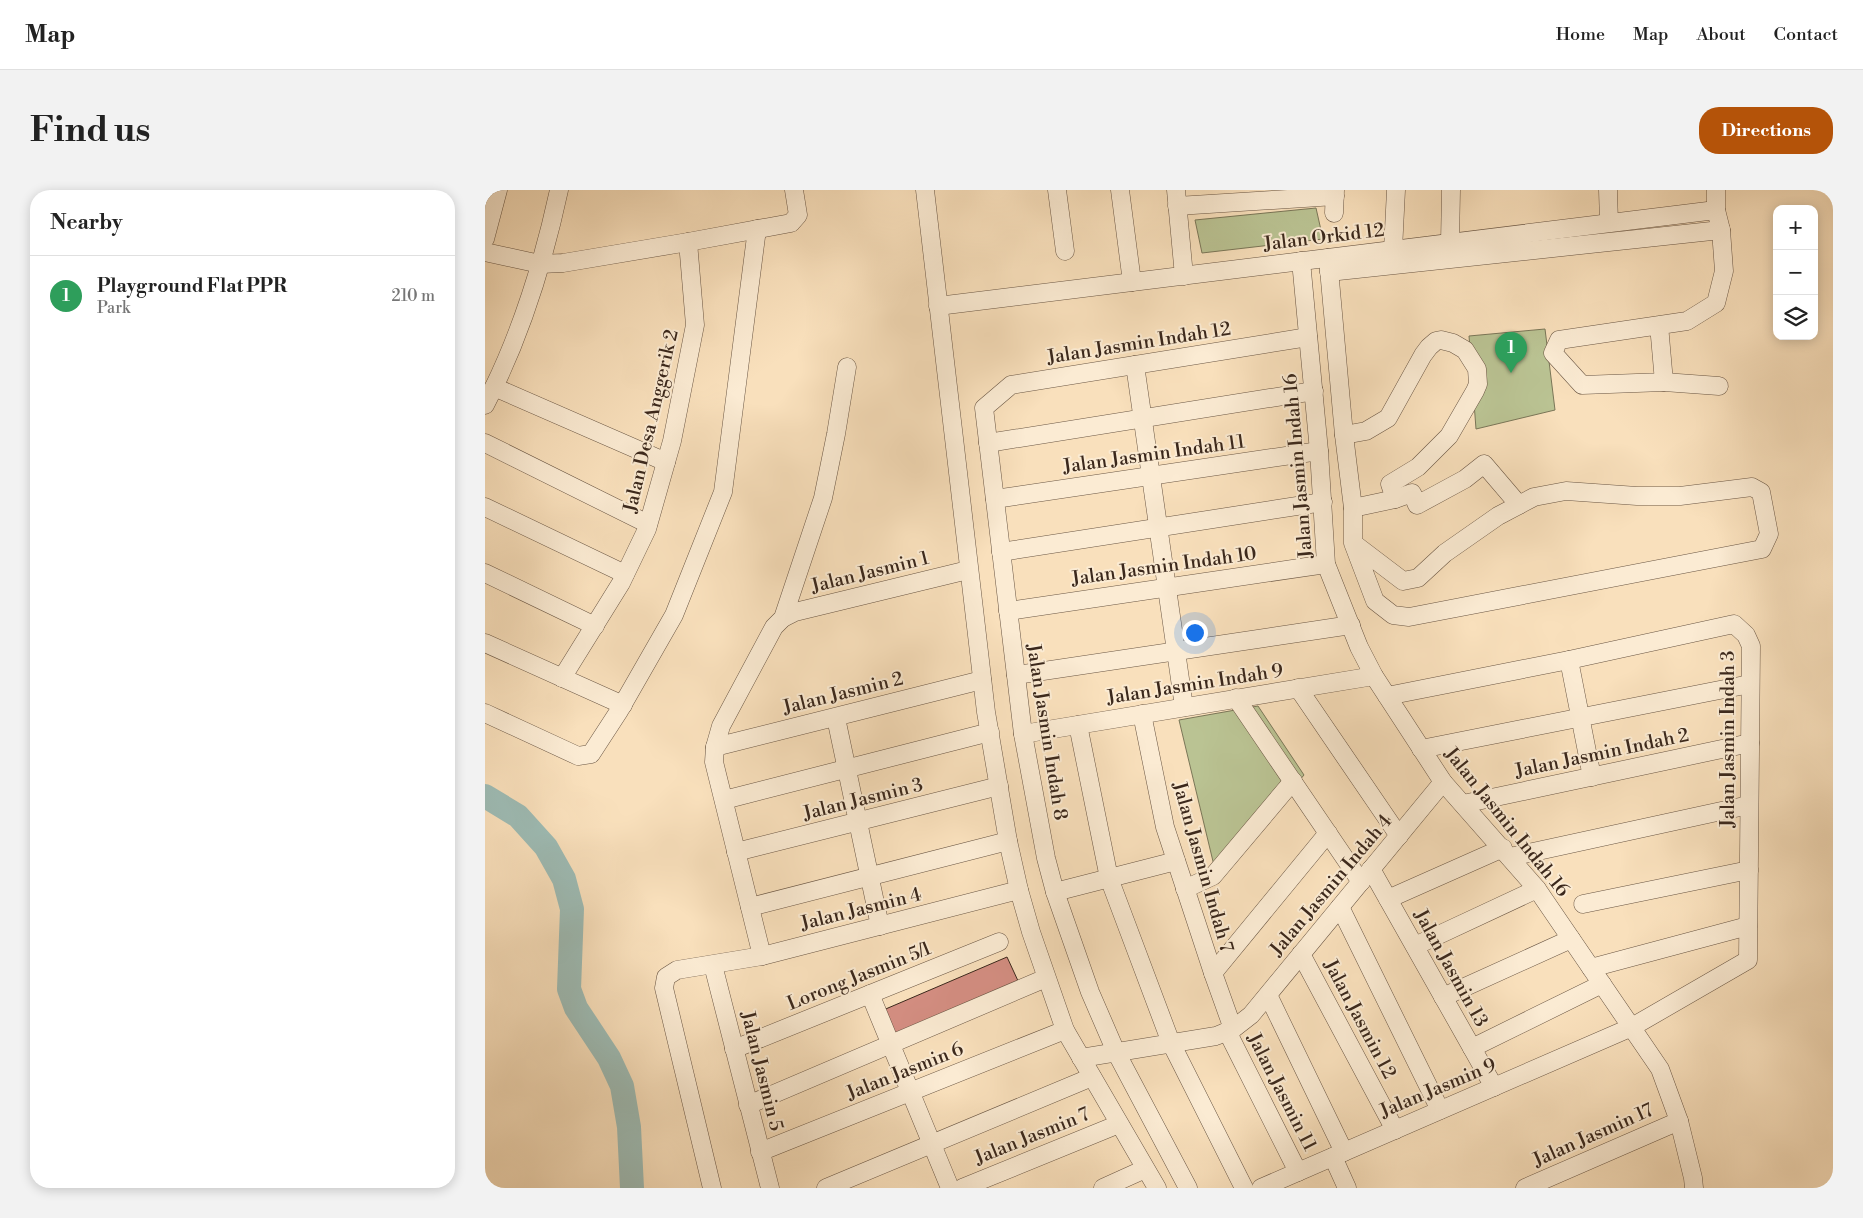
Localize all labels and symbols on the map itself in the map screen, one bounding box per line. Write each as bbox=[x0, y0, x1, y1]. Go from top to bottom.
street label: Jalan Orkid 12 bbox=[1261, 218, 1386, 256]
street label: Jalan Jasmin Indah 12 bbox=[1044, 317, 1233, 370]
street label: Jalan Desa Anggerik 2 bbox=[618, 327, 684, 516]
pin: 1 bbox=[1495, 332, 1527, 373]
street label: Jalan Jasmin Indah 16 bbox=[1278, 373, 1318, 560]
street label: Jalan Jasmin Indah 11 bbox=[1061, 429, 1247, 479]
street label: Jalan Jasmin Indah 10 bbox=[1069, 541, 1258, 591]
street label: Jalan Jasmin 1 bbox=[808, 546, 931, 598]
your location bbox=[1182, 620, 1208, 646]
street label: Jalan Jasmin Indah 8 bbox=[1021, 641, 1073, 822]
street label: Jalan Jasmin Indah 3 bbox=[1716, 651, 1740, 828]
street label: Jalan Jasmin Indah 9 bbox=[1104, 658, 1285, 710]
street label: Jalan Jasmin 2 bbox=[779, 666, 906, 720]
street label: Jalan Jasmin Indah 2 bbox=[1512, 723, 1691, 783]
street label: Jalan Jasmin Indah 16 bbox=[1439, 742, 1575, 902]
street label: Jalan Jasmin 3 bbox=[800, 773, 925, 826]
street label: Jalan Jasmin Indah 7 bbox=[1167, 778, 1239, 955]
street label: Jalan Jasmin Indah 4 bbox=[1264, 809, 1397, 962]
street label: Jalan Jasmin 4 bbox=[797, 882, 924, 936]
street label: Jalan Jasmin 13 bbox=[1408, 904, 1493, 1031]
street label: Lorong Jasmin 5/1 bbox=[783, 936, 935, 1016]
street label: Jalan Jasmin 12 bbox=[1318, 954, 1402, 1083]
street label: Jalan Jasmin 5 bbox=[735, 1008, 788, 1133]
street label: Jalan Jasmin 11 bbox=[1242, 1028, 1322, 1155]
street label: Jalan Jasmin 6 bbox=[842, 1037, 967, 1106]
street label: Jalan Jasmin 9 bbox=[1375, 1053, 1500, 1124]
street label: Jalan Jasmin 17 bbox=[1528, 1098, 1657, 1173]
street label: Jalan Jasmin 7 bbox=[970, 1102, 1093, 1170]

